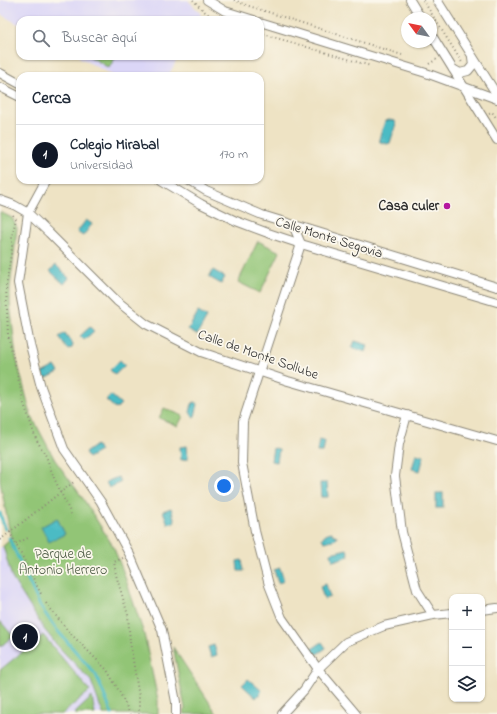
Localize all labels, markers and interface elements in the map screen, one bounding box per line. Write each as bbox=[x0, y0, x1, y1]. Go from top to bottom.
north arrow bbox=[401, 12, 437, 48]
search box bbox=[16, 16, 264, 60]
icon: search bbox=[30, 27, 52, 49]
text: Buscar aquí bbox=[62, 27, 137, 49]
text: Cerca bbox=[32, 86, 71, 111]
text: Colegio Mirabal bbox=[70, 134, 159, 156]
text: 1 bbox=[43, 145, 47, 164]
text: 170 m bbox=[220, 145, 248, 164]
text: Universidad bbox=[70, 156, 133, 175]
place label: Casa culer bbox=[378, 196, 440, 217]
marker: Casa culer bbox=[442, 201, 452, 211]
street label: Calle Monte Segovia bbox=[272, 212, 385, 265]
street label: Calle de Monte Sollube bbox=[195, 324, 322, 386]
your location bbox=[214, 476, 234, 496]
park label: Parque de Antonio Herrero bbox=[19, 544, 107, 581]
map controls bbox=[449, 594, 485, 702]
button: + bbox=[449, 594, 485, 630]
pin: 1 bbox=[12, 622, 38, 652]
button: − bbox=[449, 630, 485, 666]
button: layers bbox=[449, 666, 485, 702]

